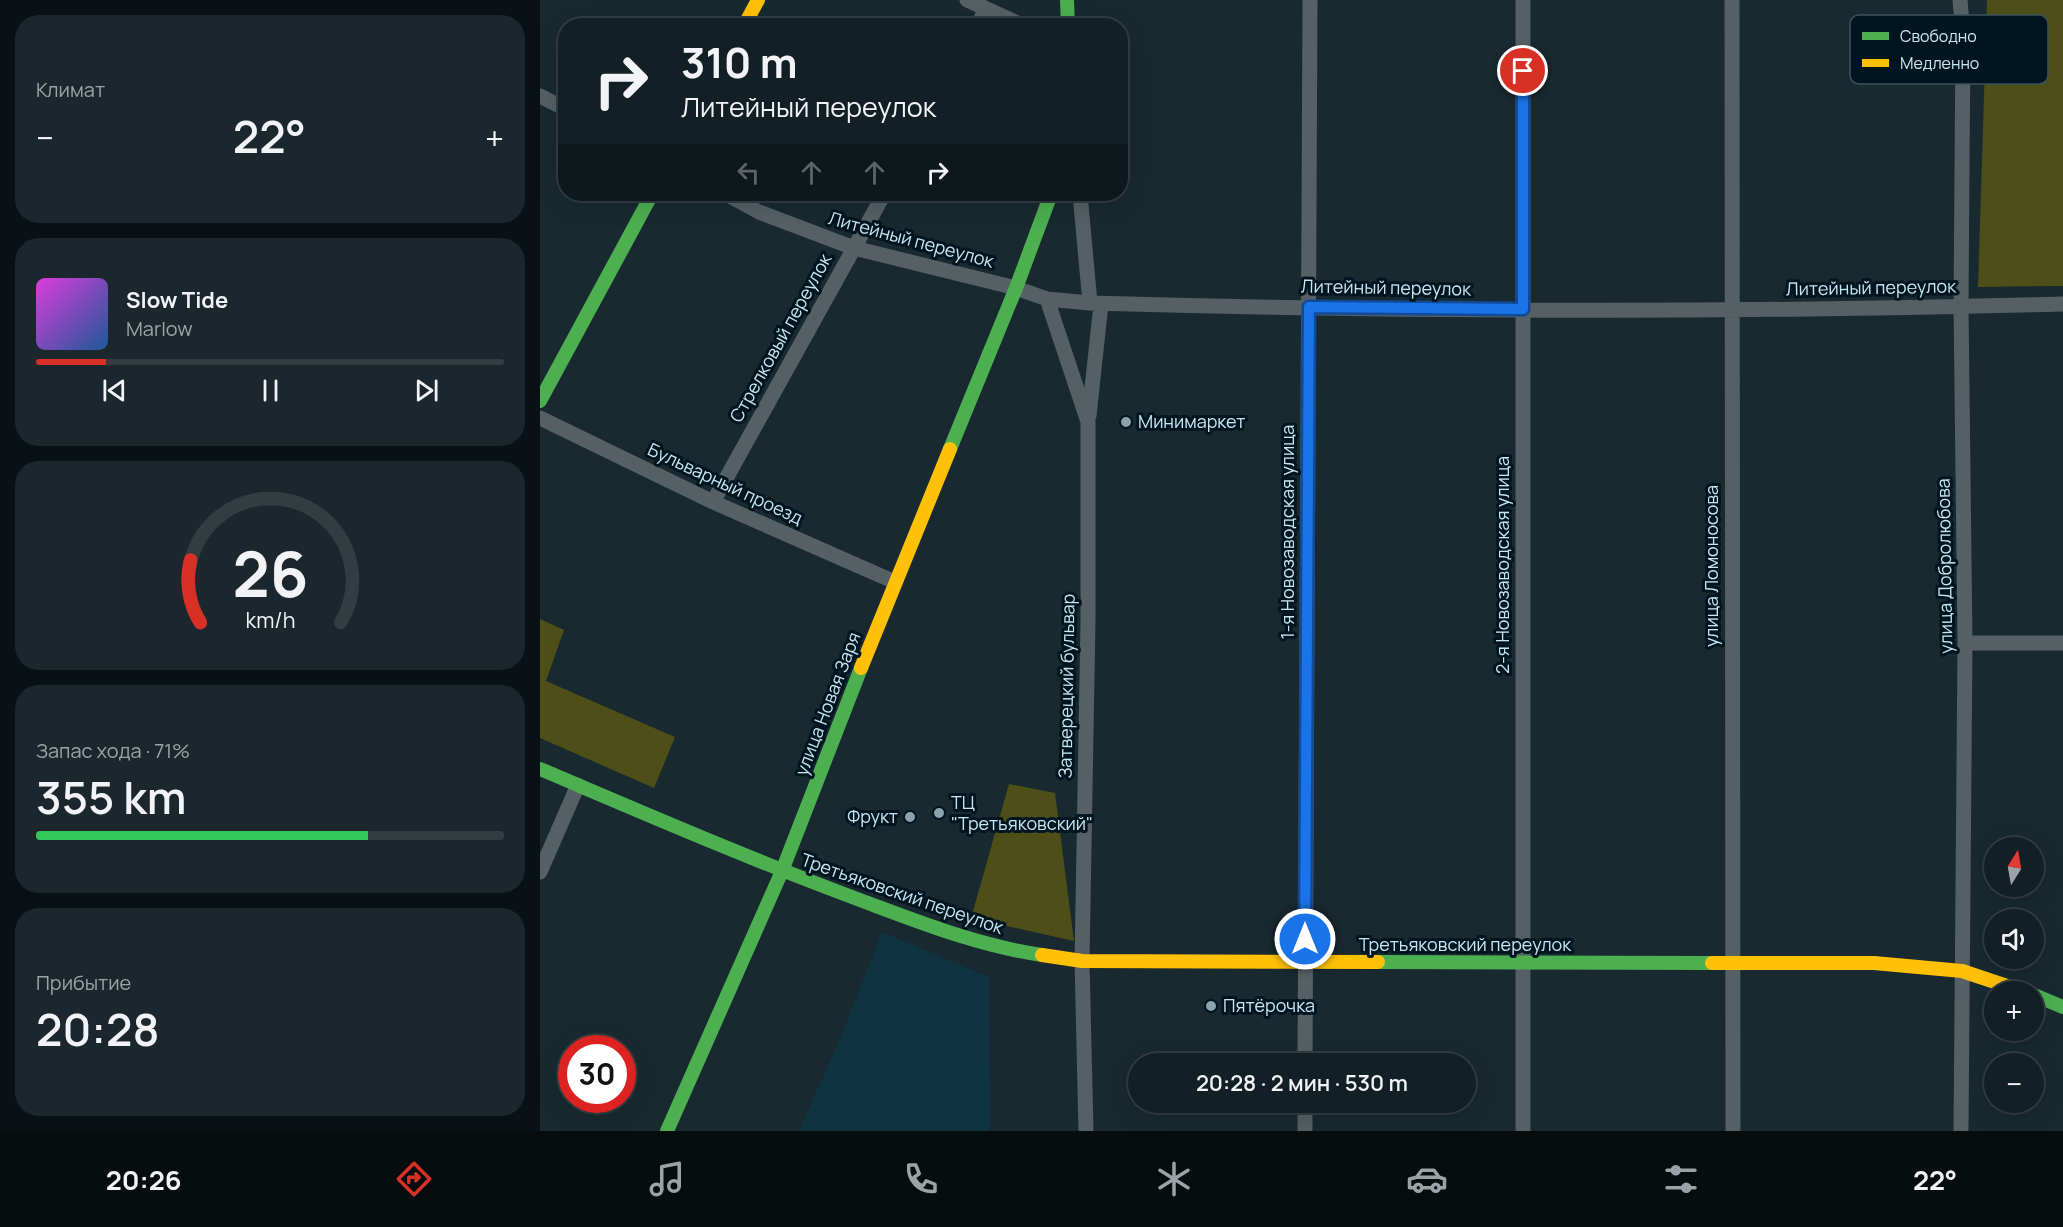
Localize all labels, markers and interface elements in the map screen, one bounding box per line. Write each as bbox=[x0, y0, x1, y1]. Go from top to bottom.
legend bbox=[1850, 15, 2048, 84]
text: Свободно bbox=[1900, 25, 1977, 47]
text: 310 m bbox=[681, 33, 798, 91]
icon: right bbox=[582, 42, 660, 120]
pin bbox=[1497, 45, 1548, 96]
text: Медленно bbox=[1900, 52, 1979, 74]
icon: arrive bbox=[1506, 54, 1539, 87]
text: Климат bbox=[36, 76, 105, 103]
text: Литейный переулок bbox=[681, 88, 936, 125]
text: 22° bbox=[233, 105, 306, 167]
text: − bbox=[36, 115, 54, 160]
text: + bbox=[485, 115, 504, 160]
icon: left bbox=[732, 156, 765, 189]
icon: ahead bbox=[795, 156, 828, 189]
icon: ahead bbox=[858, 156, 891, 189]
icon: right bbox=[921, 156, 954, 189]
street label: Литейный переулок bbox=[826, 205, 998, 273]
street label: Стрелковый переулок bbox=[724, 248, 837, 426]
street label: Литейный переулок bbox=[1786, 273, 1957, 300]
street label: Литейный переулок bbox=[1301, 274, 1472, 301]
text: Slow Tide bbox=[126, 285, 228, 315]
text: Marlow bbox=[126, 315, 193, 342]
icon: previous bbox=[98, 374, 131, 407]
icon: pause bbox=[254, 374, 287, 407]
icon: next bbox=[410, 374, 443, 407]
place label: Минимаркет bbox=[1138, 409, 1245, 433]
marker: Минимаркет bbox=[1119, 415, 1133, 429]
street label: 1-я Новозаводская улица bbox=[1275, 425, 1299, 639]
street label: Бульварный проезд bbox=[644, 437, 807, 530]
street label: 2-я Новозаводская улица bbox=[1490, 456, 1514, 674]
street label: улица Добролюбова bbox=[1930, 478, 1958, 654]
street label: улица Ломоносова bbox=[1699, 485, 1723, 647]
text: 26 bbox=[232, 530, 308, 616]
street label: Затверецкий бульвар bbox=[1052, 593, 1080, 778]
text: km/h bbox=[245, 605, 295, 634]
street label: улица Новая Заря bbox=[789, 628, 865, 779]
text: Запас хода · 71% bbox=[36, 737, 190, 764]
text: 355 km bbox=[36, 766, 187, 828]
place label: ТЦ "Третьяковский" bbox=[951, 790, 1093, 835]
place label: Фрукт bbox=[847, 804, 898, 828]
marker: ТЦ "Третьяковский" bbox=[932, 806, 946, 820]
marker: Фрукт bbox=[903, 810, 917, 824]
north arrow bbox=[1984, 837, 2044, 897]
map controls bbox=[1984, 837, 2044, 1113]
street label: Третьяковский переулок bbox=[798, 847, 1008, 939]
position arrow bbox=[1273, 907, 1337, 971]
button: sound bbox=[1984, 909, 2044, 969]
street label: Третьяковский переулок bbox=[1359, 932, 1572, 956]
text: Прибытие bbox=[36, 969, 131, 996]
button: + bbox=[1984, 981, 2044, 1041]
place label: Пятёрочка bbox=[1223, 993, 1315, 1017]
text: 20:28 bbox=[36, 998, 160, 1060]
marker: Пятёрочка bbox=[1204, 999, 1218, 1013]
speed limit sign: 30 bbox=[558, 1035, 636, 1113]
button: − bbox=[1984, 1053, 2044, 1113]
text: 20:28 · 2 мин · 530 m bbox=[1196, 1068, 1408, 1098]
icon: directions bbox=[393, 1158, 435, 1200]
icon: music bbox=[646, 1158, 688, 1200]
icon: phone bbox=[900, 1158, 942, 1200]
icon: climate bbox=[1153, 1158, 1195, 1200]
icon: car bbox=[1406, 1158, 1448, 1200]
icon: filters bbox=[1660, 1158, 1702, 1200]
text: 20:26 bbox=[106, 1161, 182, 1198]
text: 22° bbox=[1913, 1161, 1957, 1198]

